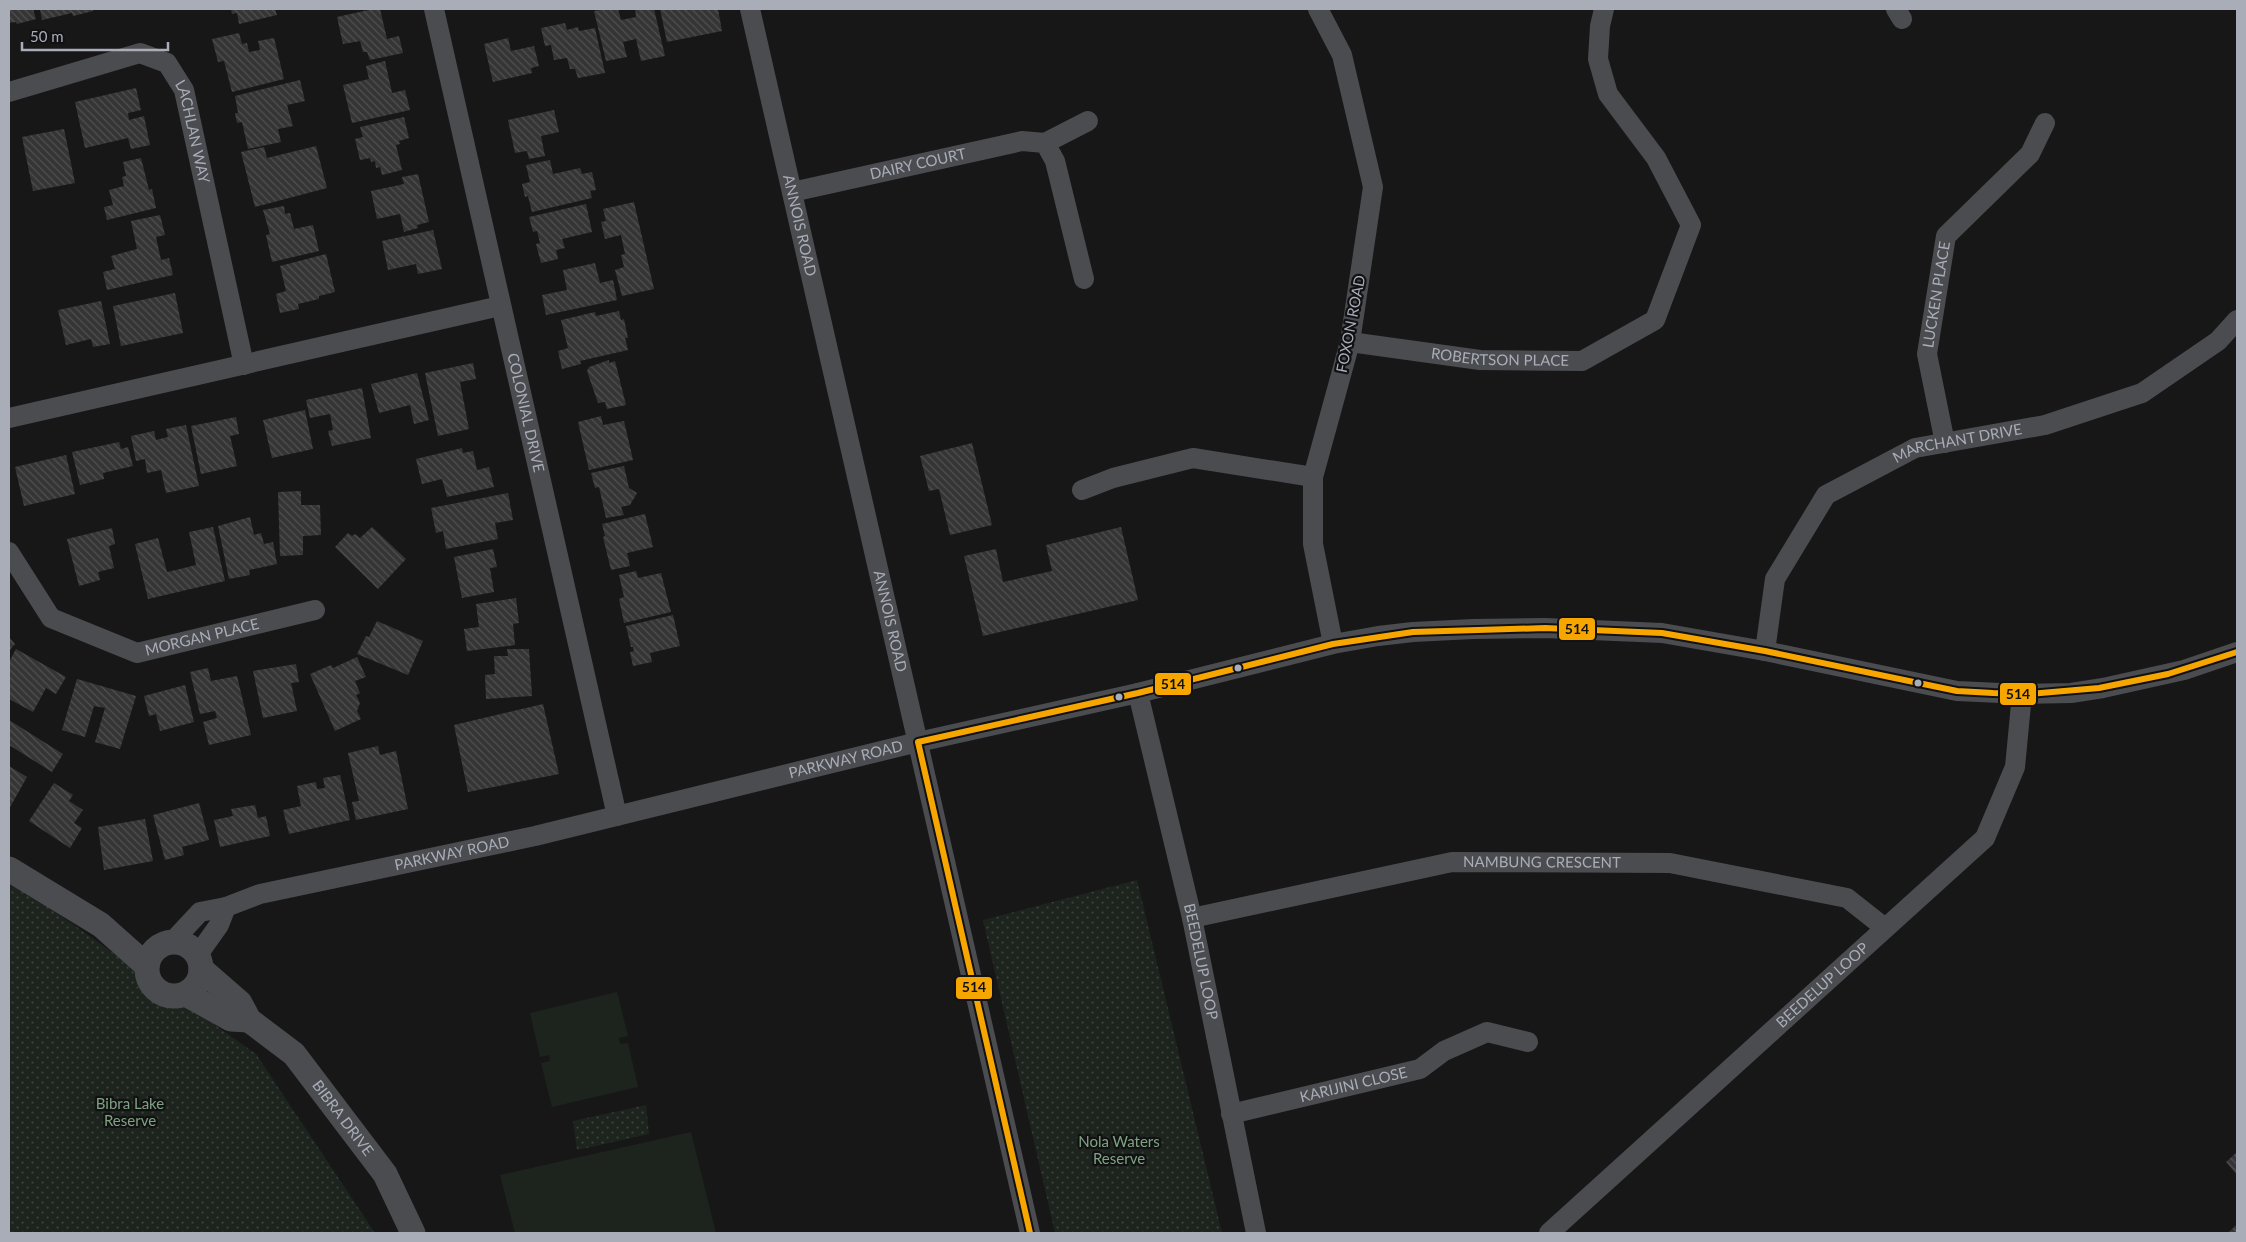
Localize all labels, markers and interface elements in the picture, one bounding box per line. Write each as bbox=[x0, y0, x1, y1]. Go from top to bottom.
scale bar bbox=[22, 20, 169, 52]
text: 50 m bbox=[30, 27, 64, 45]
street label: LACHLAN WAY bbox=[172, 76, 214, 185]
street label: DAIRY COURT bbox=[868, 144, 968, 182]
street label: ANNOIS ROAD bbox=[780, 173, 821, 278]
street label: LUCKEN PLACE bbox=[1918, 240, 1953, 349]
street label: FOXON ROAD bbox=[1332, 273, 1368, 374]
street label: ROBERTSON PLACE bbox=[1430, 343, 1569, 369]
street label: COLONIAL DRIVE bbox=[504, 351, 549, 474]
street label: MARCHANT DRIVE bbox=[1889, 419, 2023, 466]
street label: ANNOIS ROAD bbox=[871, 568, 911, 674]
street label: MORGAN PLACE bbox=[143, 614, 261, 659]
line badge: 514 bbox=[1558, 617, 1596, 641]
text: 514 bbox=[1565, 620, 1589, 637]
unlabelled marker bbox=[1233, 663, 1243, 673]
line badge: 514 bbox=[1154, 672, 1192, 696]
text: 514 bbox=[1161, 675, 1185, 692]
unlabelled marker bbox=[1913, 678, 1923, 688]
line badge: 514 bbox=[1999, 682, 2037, 706]
text: 514 bbox=[2006, 685, 2030, 702]
unlabelled marker bbox=[1114, 692, 1124, 702]
street label: PARKWAY ROAD bbox=[787, 736, 905, 781]
street label: PARKWAY ROAD bbox=[393, 832, 511, 873]
street label: NAMBUNG CRESCENT bbox=[1463, 852, 1621, 871]
street label: BEEDELUP LOOP bbox=[1181, 902, 1222, 1021]
street label: BEEDELUP LOOP bbox=[1772, 938, 1872, 1031]
line badge: 514 bbox=[955, 976, 993, 1000]
text: 514 bbox=[962, 978, 986, 995]
street label: KARIJINI CLOSE bbox=[1298, 1062, 1409, 1105]
street label: BIBRA DRIVE bbox=[309, 1076, 378, 1159]
park label: Bibra Lake Reserve bbox=[96, 1094, 164, 1129]
park label: Nola Waters Reserve bbox=[1078, 1132, 1160, 1167]

